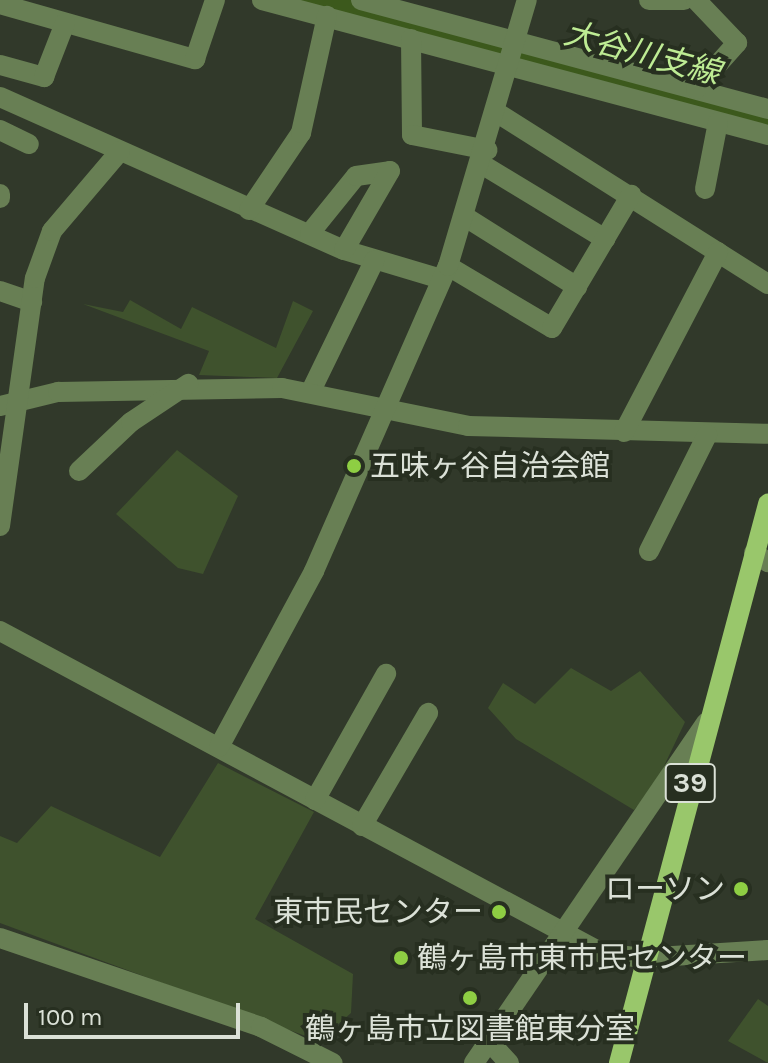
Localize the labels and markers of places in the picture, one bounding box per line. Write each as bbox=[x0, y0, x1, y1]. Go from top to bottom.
place label: 五味ヶ谷自治会館 bbox=[370, 448, 610, 484]
marker: 五味ヶ谷自治会館 bbox=[345, 457, 363, 475]
place label: ローソン bbox=[605, 871, 725, 907]
marker: ローソン bbox=[732, 880, 750, 898]
place label: 東市民センター bbox=[273, 894, 483, 930]
marker: 東市民センター bbox=[490, 903, 508, 921]
place label: 鶴ヶ島市東市民センター bbox=[417, 940, 747, 976]
marker: 鶴ヶ島市東市民センター bbox=[392, 949, 410, 967]
marker: 鶴ヶ島市立図書館東分室 bbox=[461, 989, 479, 1007]
place label: 鶴ヶ島市立図書館東分室 bbox=[305, 1011, 635, 1047]

